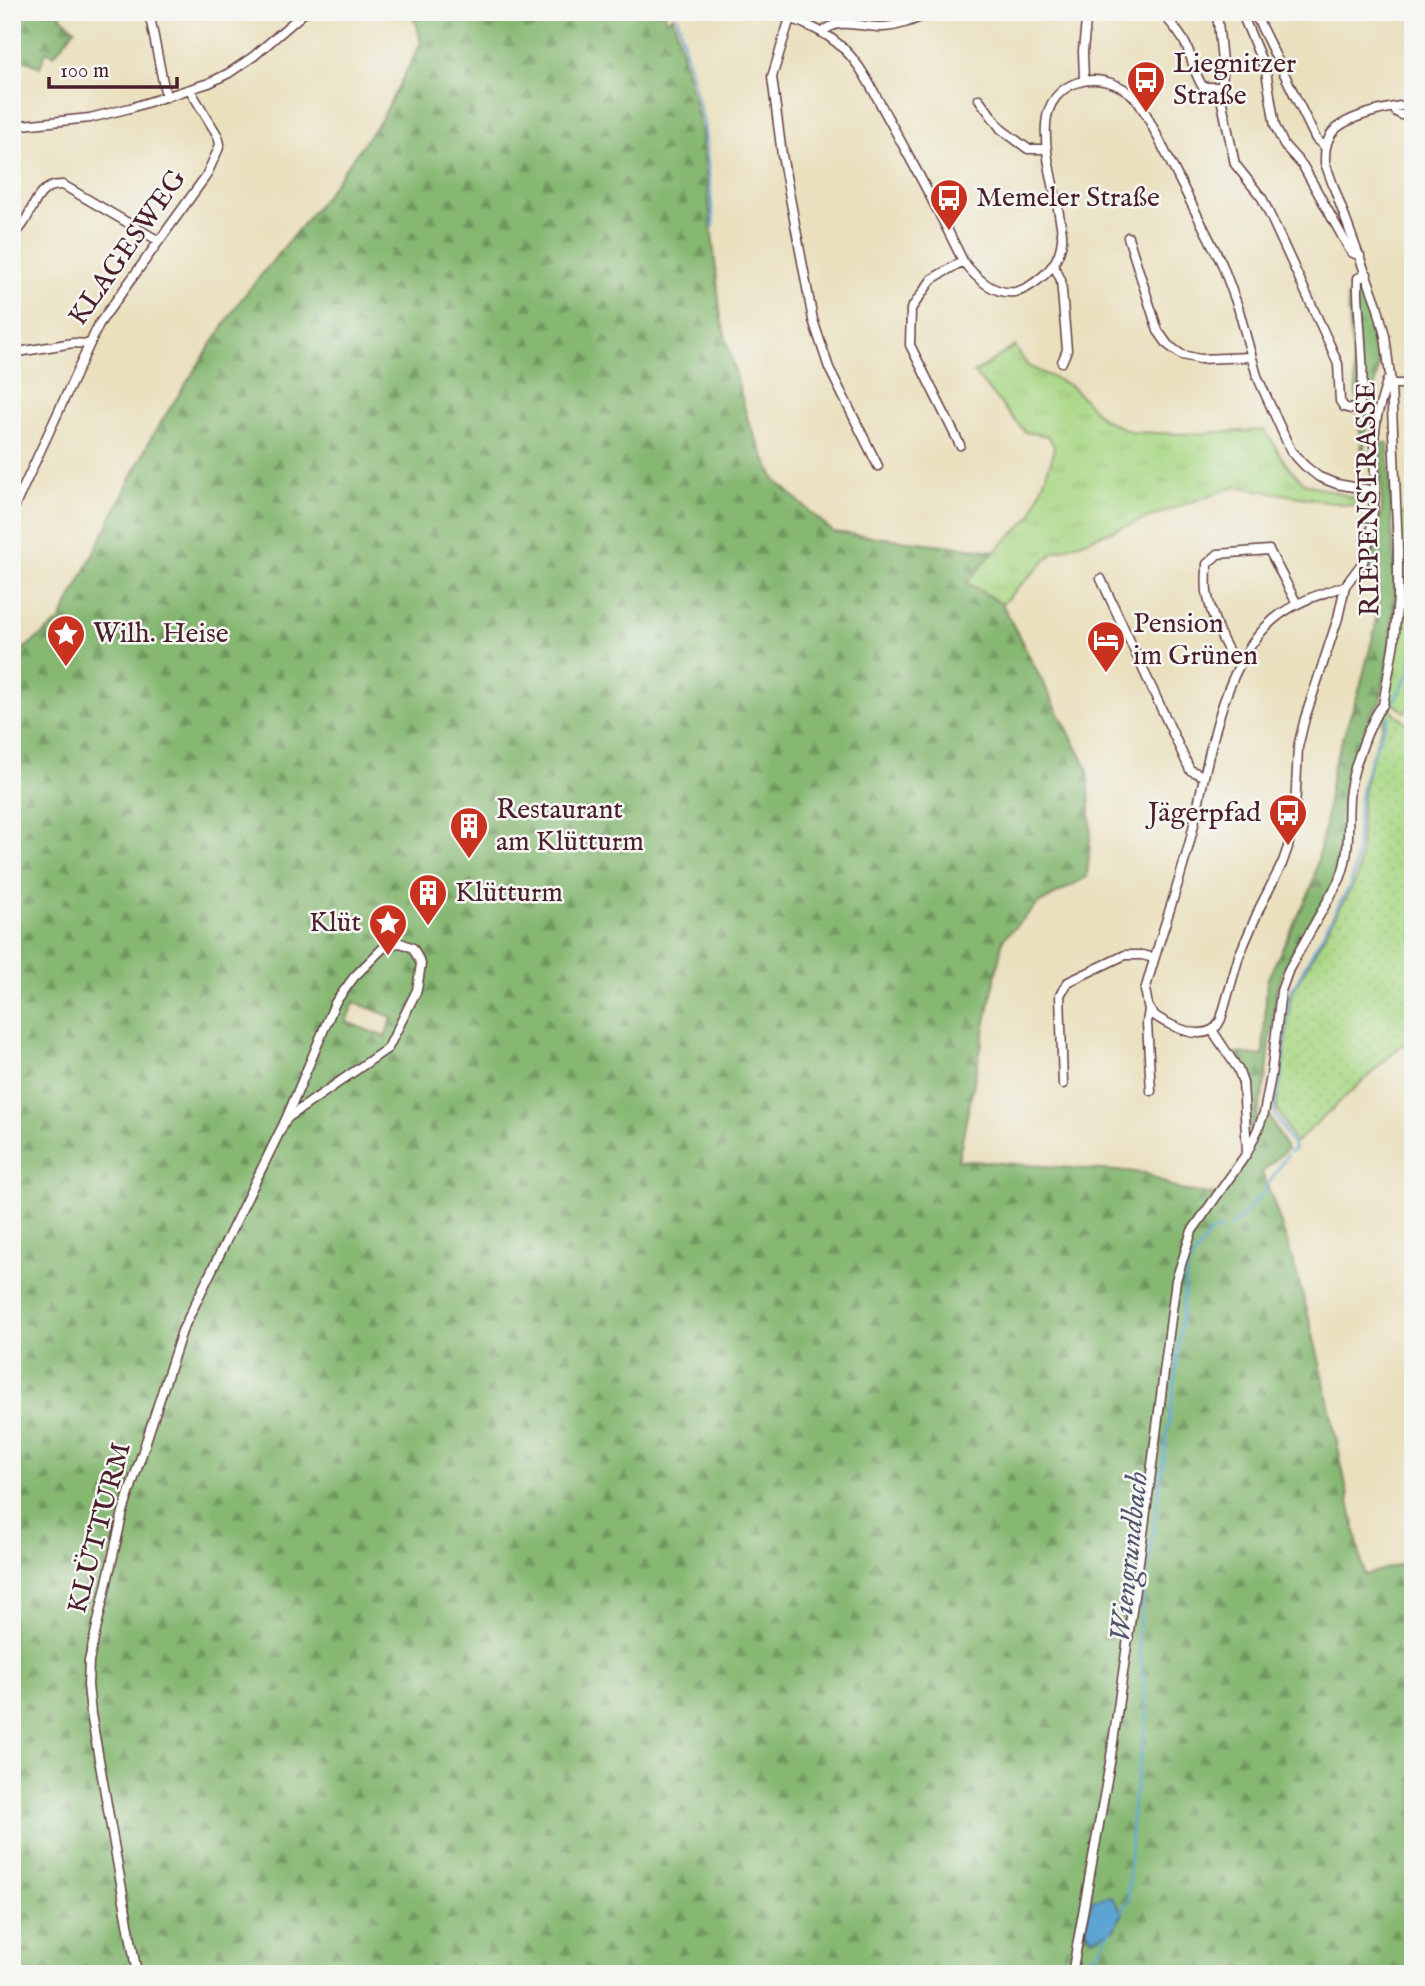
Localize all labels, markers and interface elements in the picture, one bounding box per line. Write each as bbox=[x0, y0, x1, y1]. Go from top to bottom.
scale bar bbox=[49, 46, 177, 90]
place label: Liegnitzer Straße bbox=[1173, 47, 1296, 114]
text: 100 m bbox=[60, 58, 109, 85]
bus stop icon: Liegnitzer Straße bbox=[1125, 59, 1167, 114]
street label: KLAGESWEG bbox=[61, 162, 195, 333]
bus stop icon: Memeler Straße bbox=[928, 177, 970, 232]
place label: Memeler Straße bbox=[976, 181, 1160, 216]
street label: RIEPENSTRASSE bbox=[1349, 381, 1389, 617]
place label: Pension im Grünen bbox=[1133, 607, 1258, 674]
place icon: Wilh. Heise bbox=[45, 613, 87, 668]
place label: Wilh. Heise bbox=[93, 617, 229, 652]
hotel icon: Pension im Grünen bbox=[1085, 619, 1127, 674]
bus stop icon: Jägerpfad bbox=[1267, 792, 1309, 847]
place label: Restaurant am Klütturm bbox=[496, 793, 644, 860]
place label: Jägerpfad bbox=[1145, 796, 1261, 831]
building icon: Restaurant am Klütturm bbox=[448, 805, 490, 860]
building icon: Klütturm bbox=[407, 872, 449, 927]
place label: Klütturm bbox=[455, 876, 563, 911]
place icon: Klüt bbox=[367, 902, 409, 957]
place label: Klüt bbox=[309, 906, 361, 941]
street label: KLÜTTURM bbox=[60, 1438, 140, 1618]
water label: Wiengrundbach bbox=[1102, 1470, 1158, 1644]

